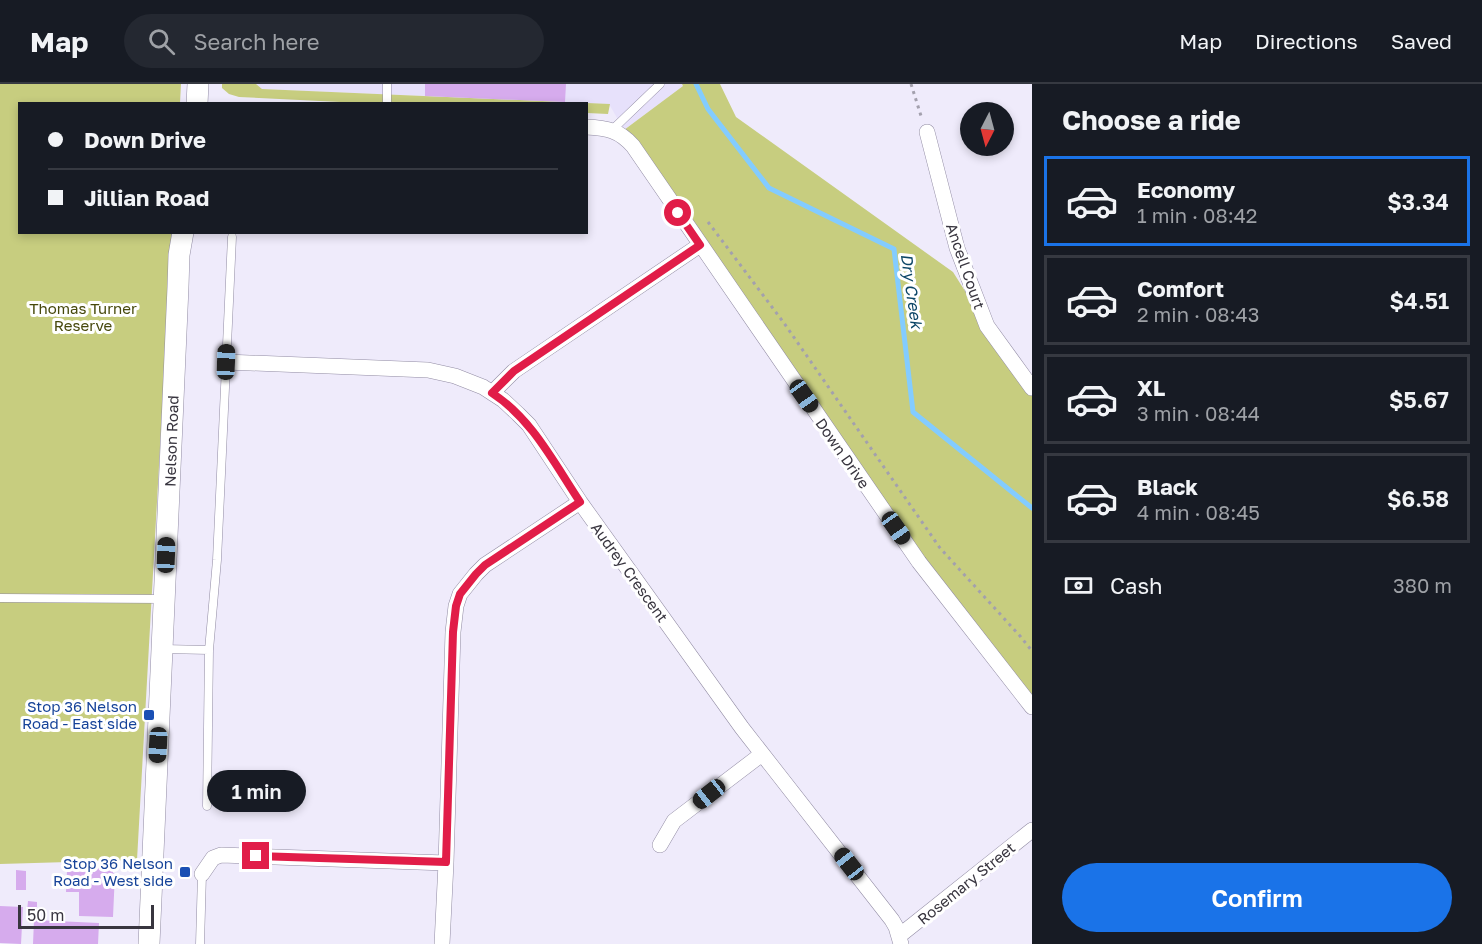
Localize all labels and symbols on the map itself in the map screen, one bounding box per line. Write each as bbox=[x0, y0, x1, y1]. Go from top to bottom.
north arrow bbox=[960, 102, 1014, 156]
route start bbox=[664, 199, 691, 226]
street label: Ancell Court bbox=[943, 221, 989, 311]
water label: Dry Creek bbox=[897, 252, 927, 332]
park label: Thomas Turner Reserve bbox=[29, 299, 137, 334]
car bbox=[216, 344, 236, 380]
car bbox=[786, 376, 822, 416]
street label: Nelson Road bbox=[160, 395, 182, 487]
street label: Down Drive bbox=[812, 414, 874, 492]
car bbox=[878, 508, 914, 548]
street label: Audrey Crescent bbox=[588, 519, 672, 625]
car bbox=[156, 537, 176, 573]
place label: Stop 36 Nelson Road - East side bbox=[22, 697, 137, 732]
marker: Stop 36 Nelson Road - East side bbox=[142, 708, 156, 722]
car bbox=[148, 727, 168, 763]
callout: 1 min bbox=[206, 769, 306, 811]
car bbox=[689, 776, 729, 812]
street label: Rosemary Street bbox=[914, 838, 1018, 928]
route end bbox=[242, 842, 269, 869]
car bbox=[831, 844, 867, 884]
place label: Stop 36 Nelson Road - West side bbox=[53, 854, 173, 889]
marker: Stop 36 Nelson Road - West side bbox=[178, 865, 192, 879]
scale bar bbox=[18, 902, 154, 930]

